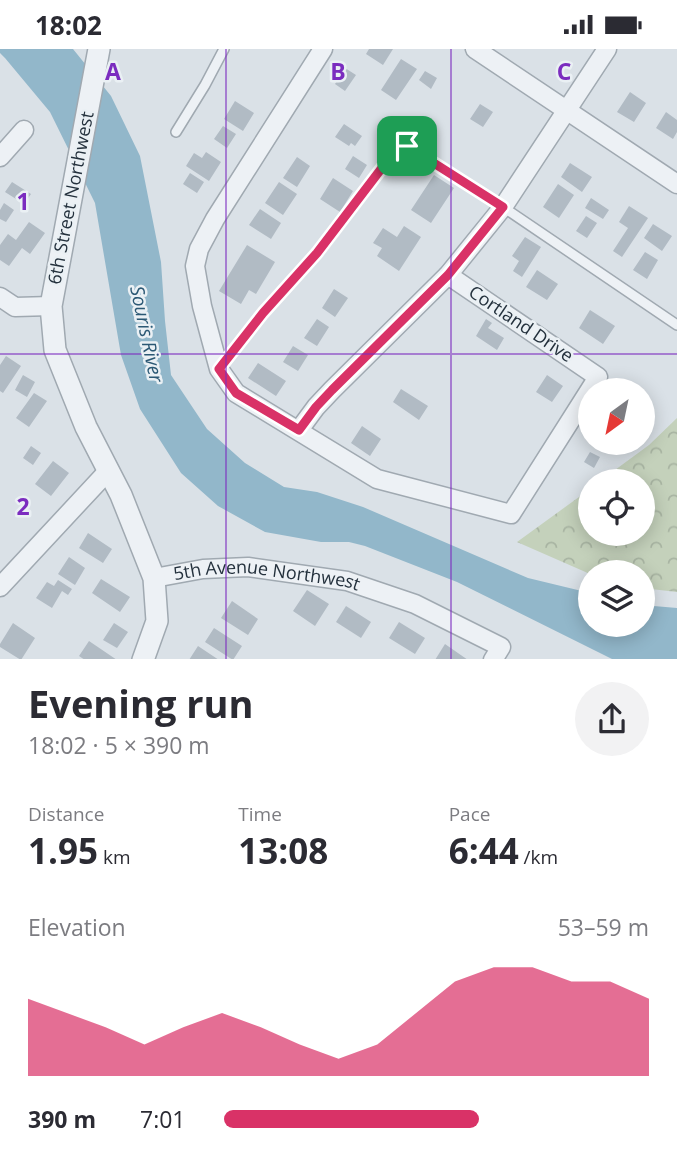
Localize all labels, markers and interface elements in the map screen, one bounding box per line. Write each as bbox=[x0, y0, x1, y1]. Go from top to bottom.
text: 18:02 bbox=[35, 7, 102, 43]
text: A bbox=[105, 55, 121, 87]
text: B bbox=[330, 55, 346, 87]
text: C bbox=[557, 55, 571, 87]
street label: 6th Street Northwest bbox=[41, 109, 99, 286]
pin bbox=[377, 116, 437, 176]
icon: arrive bbox=[388, 127, 426, 165]
text: 1 bbox=[16, 185, 30, 217]
street label: Cortland Drive bbox=[465, 279, 579, 367]
water label: Souris River bbox=[124, 283, 170, 386]
north arrow bbox=[578, 378, 654, 455]
map controls bbox=[578, 378, 655, 637]
button: locate bbox=[578, 469, 655, 546]
text: 2 bbox=[16, 490, 30, 522]
street label: 5th Avenue Northwest bbox=[171, 554, 364, 596]
button: layers bbox=[578, 560, 655, 637]
text: Evening run bbox=[28, 677, 253, 729]
button: share bbox=[575, 682, 649, 756]
text: 18:02 · 5 × 390 m bbox=[28, 729, 210, 761]
text: Distance bbox=[28, 801, 104, 827]
text: Time bbox=[238, 801, 282, 827]
text: Pace bbox=[449, 801, 490, 827]
text: 1.95 bbox=[28, 827, 98, 874]
text: 13:08 bbox=[238, 827, 328, 874]
text: 6:44 bbox=[449, 827, 519, 874]
text: km bbox=[98, 844, 131, 870]
text: /km bbox=[519, 844, 558, 870]
text: Elevation bbox=[28, 911, 126, 943]
text: 53–59 m bbox=[558, 911, 649, 943]
text: 390 m bbox=[28, 1103, 96, 1135]
text: 7:01 bbox=[140, 1103, 186, 1135]

